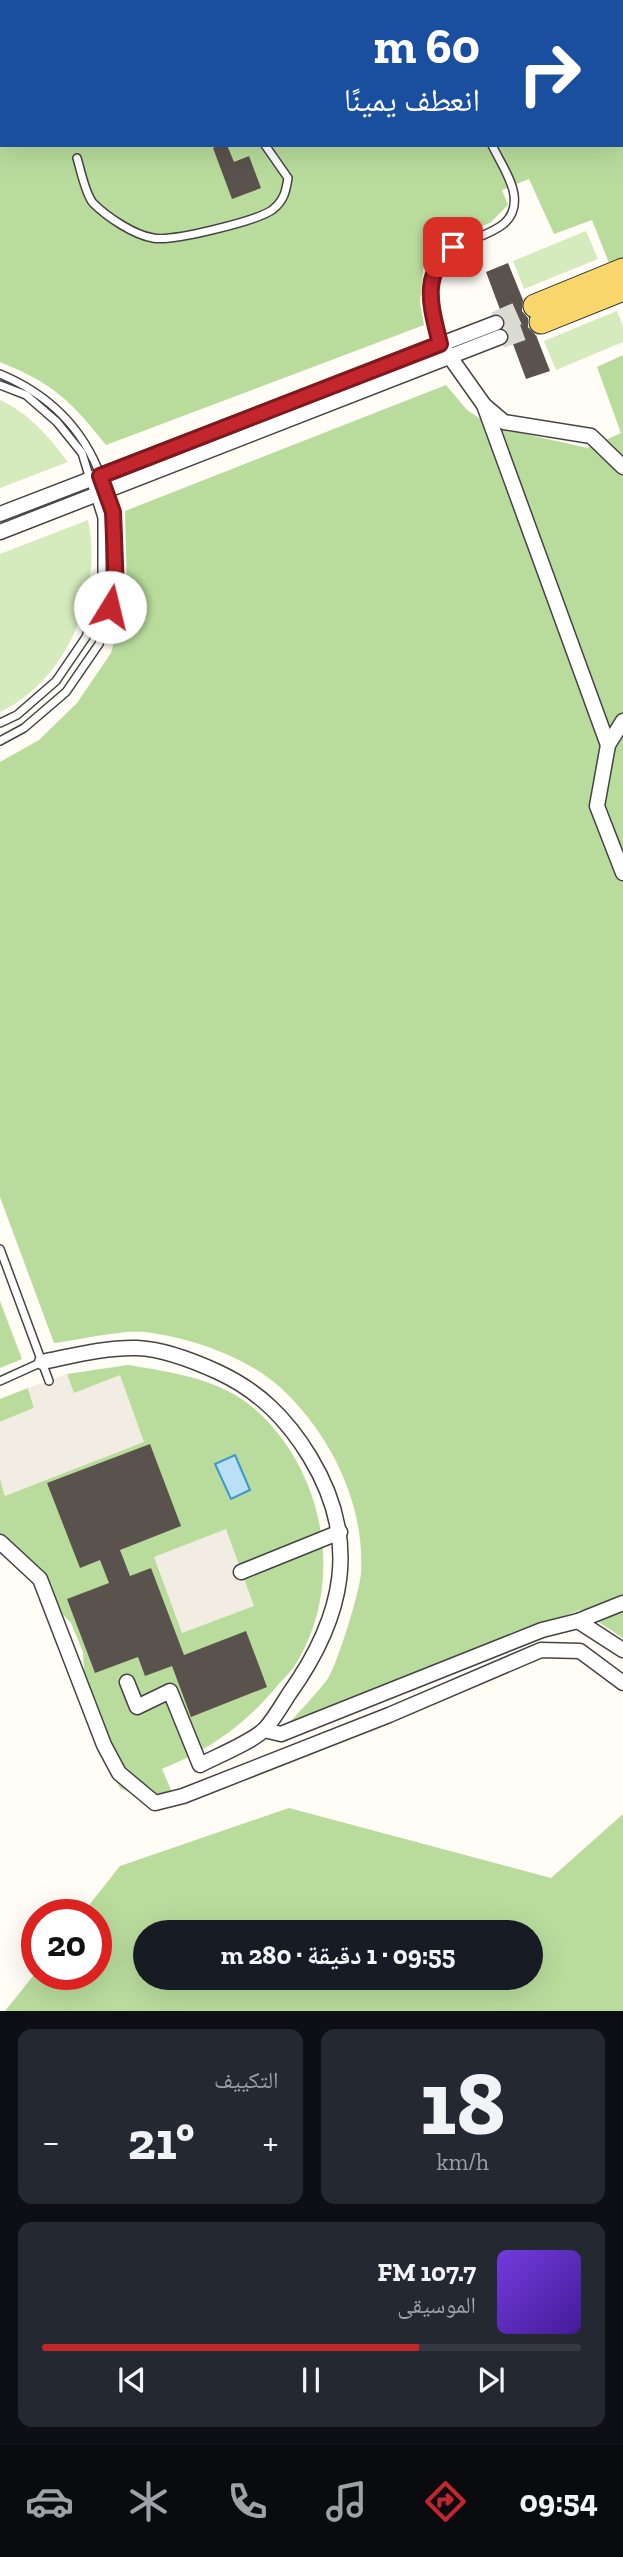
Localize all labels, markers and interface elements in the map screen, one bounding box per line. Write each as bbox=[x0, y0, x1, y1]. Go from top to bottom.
text: 60 m bbox=[373, 17, 480, 76]
icon: right bbox=[504, 28, 595, 119]
text: انعطف يمينًا bbox=[344, 81, 480, 119]
pin bbox=[423, 217, 483, 277]
icon: arrive bbox=[434, 228, 472, 266]
position arrow bbox=[73, 570, 147, 644]
speed limit sign: 20 bbox=[21, 1899, 112, 1990]
text: 09:55 · 1 دقيقة · 280 m bbox=[221, 1939, 455, 1971]
text: 18 bbox=[420, 2048, 506, 2157]
text: التكييف bbox=[214, 2066, 279, 2094]
text: 21° bbox=[128, 2110, 195, 2172]
text: − bbox=[42, 2119, 60, 2165]
text: + bbox=[263, 2119, 279, 2165]
text: km/h bbox=[437, 2148, 489, 2176]
text: 107.7 FM bbox=[377, 2256, 476, 2288]
text: الموسيقى bbox=[397, 2291, 476, 2319]
icon: previous bbox=[113, 2361, 151, 2399]
icon: pause bbox=[292, 2361, 330, 2399]
icon: next bbox=[472, 2361, 510, 2399]
icon: car bbox=[25, 2477, 74, 2526]
icon: climate bbox=[124, 2477, 173, 2526]
icon: phone bbox=[223, 2477, 272, 2526]
icon: music bbox=[322, 2477, 371, 2526]
icon: directions bbox=[421, 2477, 470, 2526]
text: 09:54 bbox=[520, 2482, 598, 2520]

